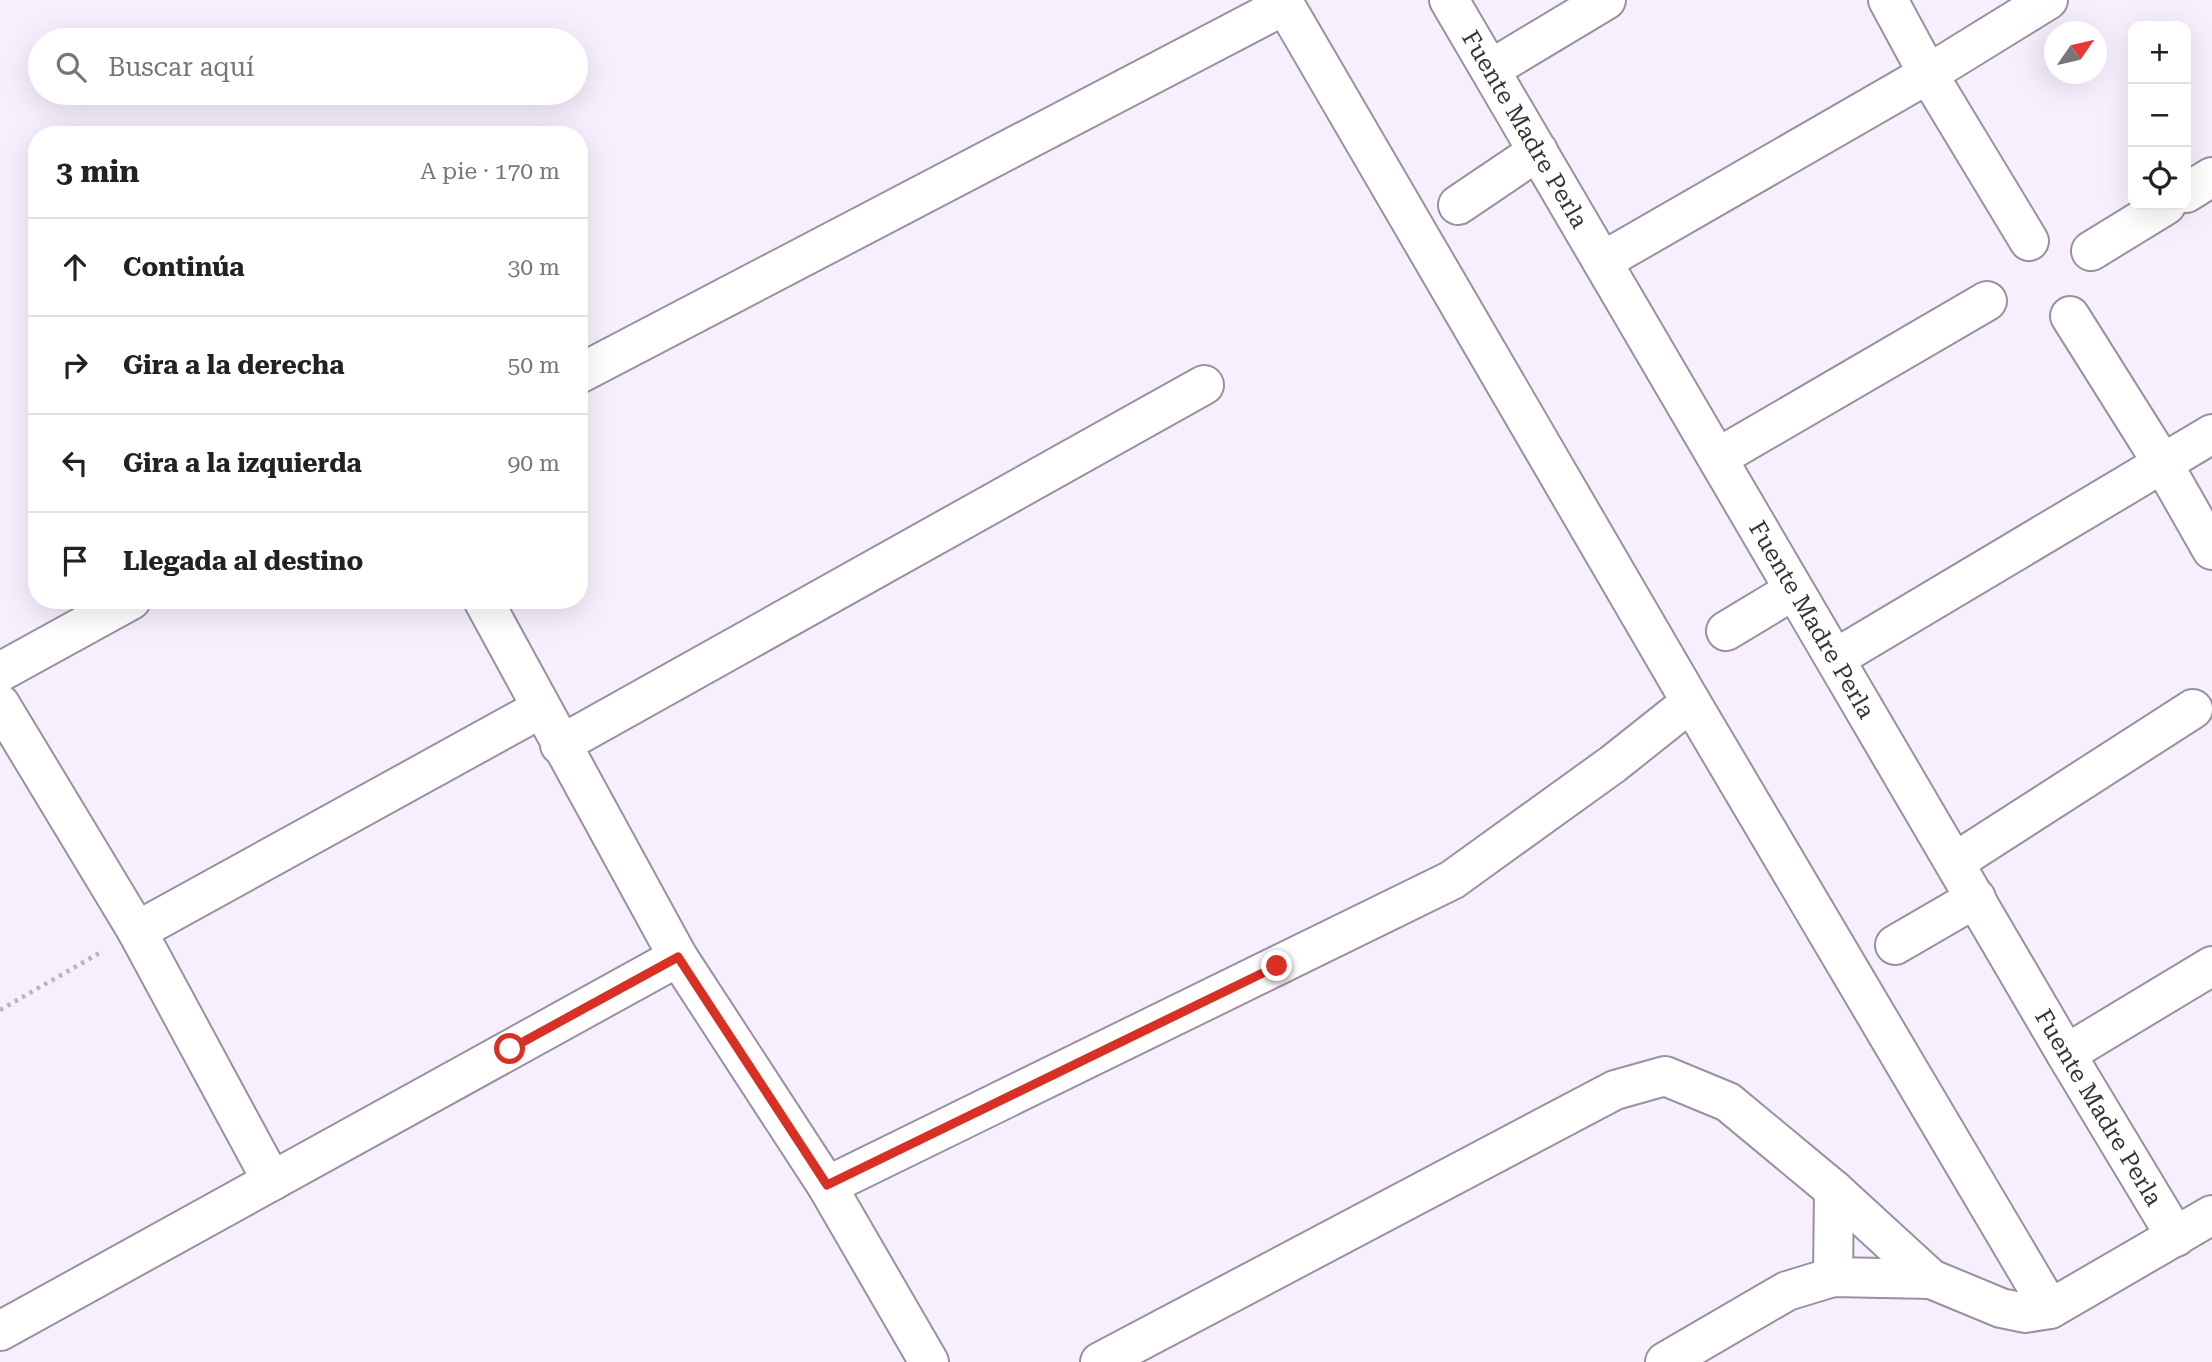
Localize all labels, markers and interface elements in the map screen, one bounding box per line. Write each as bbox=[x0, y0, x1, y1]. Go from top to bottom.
north arrow bbox=[2044, 21, 2107, 84]
map controls bbox=[2128, 21, 2191, 210]
button: + bbox=[2128, 21, 2191, 84]
street label: Fuente Madre Perla bbox=[1456, 26, 1593, 233]
search box bbox=[28, 28, 588, 105]
icon: search bbox=[52, 48, 90, 86]
text: Buscar aquí bbox=[108, 52, 254, 82]
button: − bbox=[2128, 84, 2191, 147]
button: locate bbox=[2128, 147, 2191, 210]
text: 3 min bbox=[56, 154, 139, 189]
text: A pie · 170 m bbox=[420, 158, 560, 185]
icon: ahead bbox=[56, 248, 94, 286]
text: Continúa bbox=[123, 252, 245, 282]
text: 30 m bbox=[507, 254, 560, 281]
icon: right bbox=[56, 346, 94, 384]
text: Gira a la derecha bbox=[123, 350, 344, 380]
text: 50 m bbox=[507, 352, 560, 379]
icon: left bbox=[56, 444, 94, 482]
text: Gira a la izquierda bbox=[123, 448, 362, 478]
text: 90 m bbox=[507, 450, 560, 477]
street label: Fuente Madre Perla bbox=[1743, 516, 1880, 723]
icon: arrive bbox=[56, 542, 94, 580]
text: Llegada al destino bbox=[123, 546, 363, 576]
route end bbox=[1261, 950, 1292, 981]
street label: Fuente Madre Perla bbox=[2029, 1004, 2168, 1211]
route start bbox=[494, 1033, 525, 1064]

